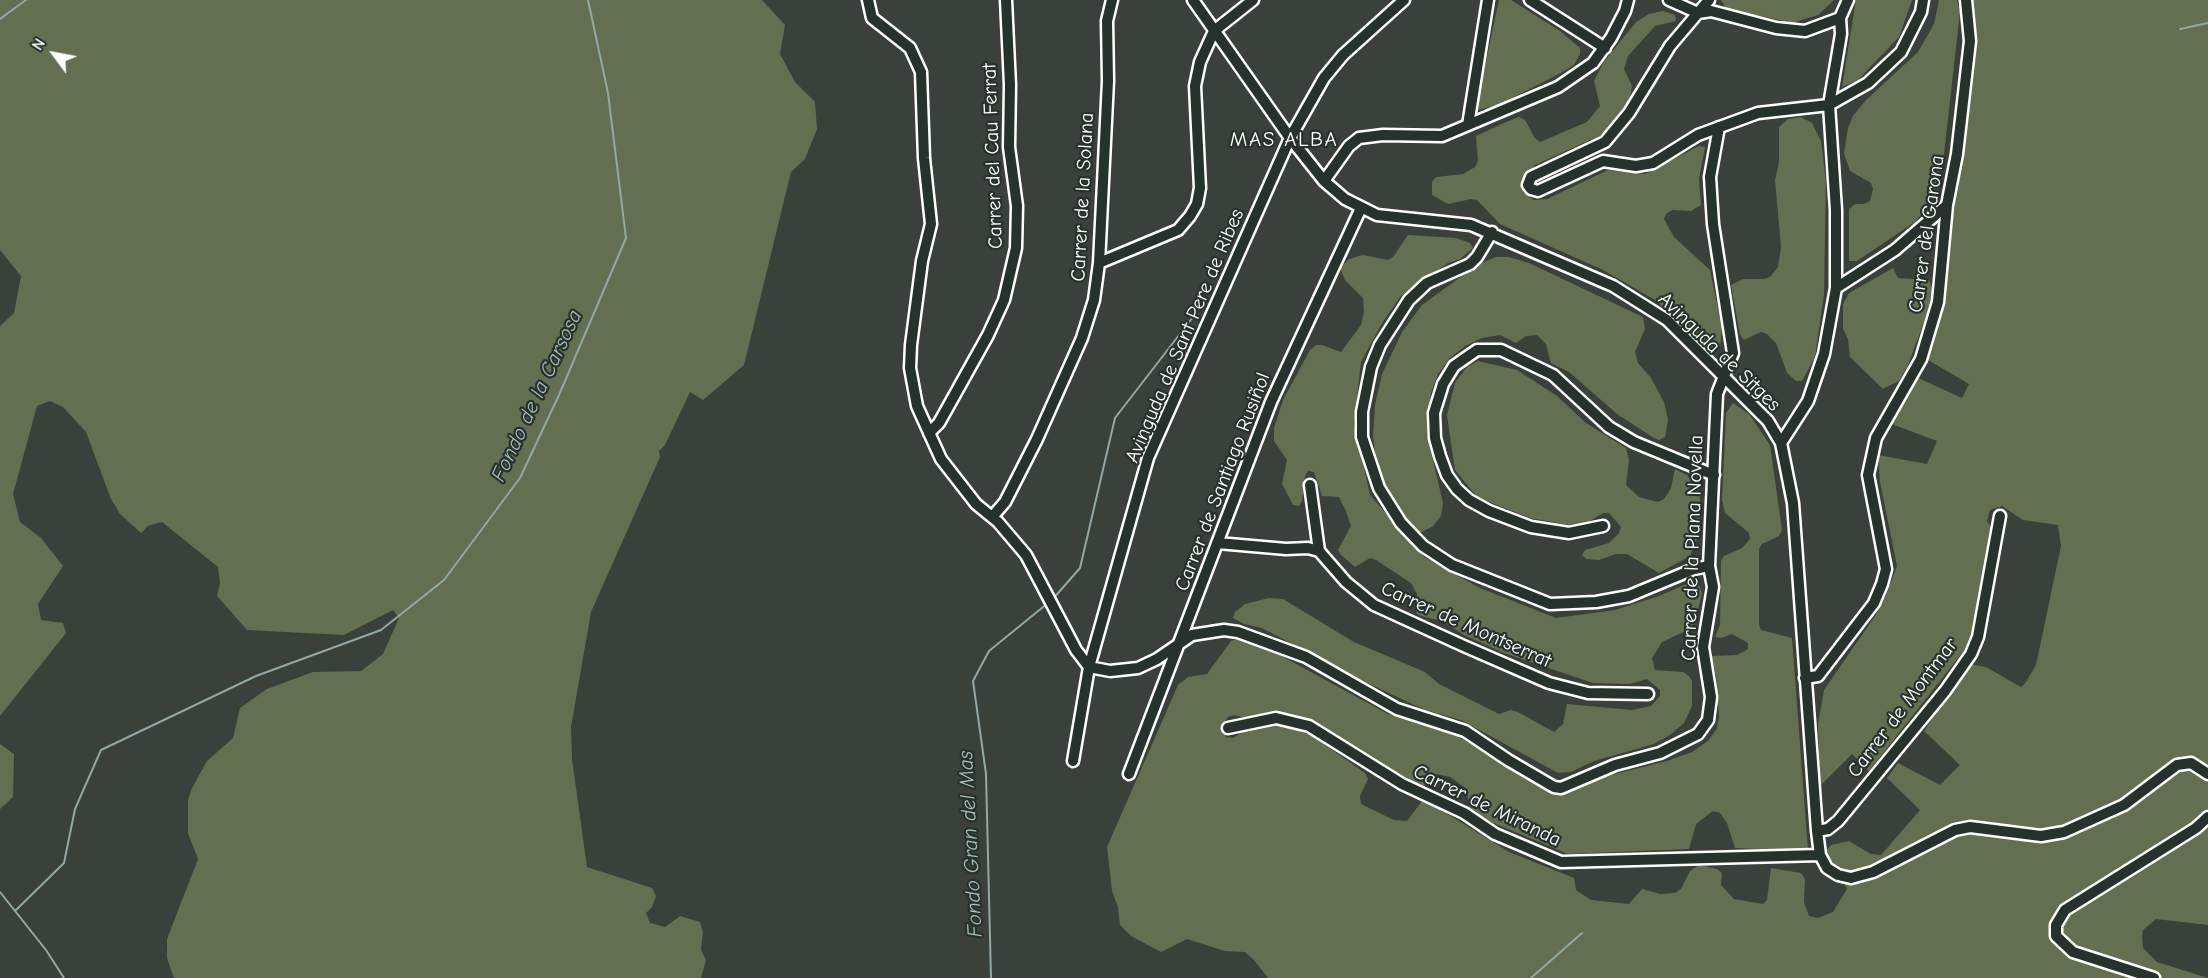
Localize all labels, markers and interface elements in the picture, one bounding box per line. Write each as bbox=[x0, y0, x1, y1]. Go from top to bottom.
north arrow bbox=[24, 24, 84, 84]
text: N bbox=[28, 35, 49, 54]
street label: Carrer del Cau Ferrat bbox=[978, 63, 1008, 249]
street label: Carrer de la Solana bbox=[1067, 112, 1099, 282]
district label: MAS ALBA bbox=[1230, 127, 1338, 153]
street label: Carrer del Garona bbox=[1904, 154, 1950, 314]
street label: Avinguda de Sant Pere de Ribes bbox=[1121, 205, 1249, 467]
street label: Avinguda de Sitges bbox=[1653, 287, 1785, 417]
water label: Fondo de la Carsosa bbox=[486, 306, 588, 486]
street label: Carrer de Santiago Rusiñol bbox=[1170, 369, 1276, 595]
street label: Carrer de la Plana Novella bbox=[1677, 435, 1709, 661]
street label: Carrer de Montserrat bbox=[1377, 577, 1555, 673]
street label: Carrer de Montmar bbox=[1843, 633, 1963, 783]
water label: Fondo Gran del Mas bbox=[954, 750, 988, 938]
street label: Carrer de Miranda bbox=[1409, 760, 1565, 852]

